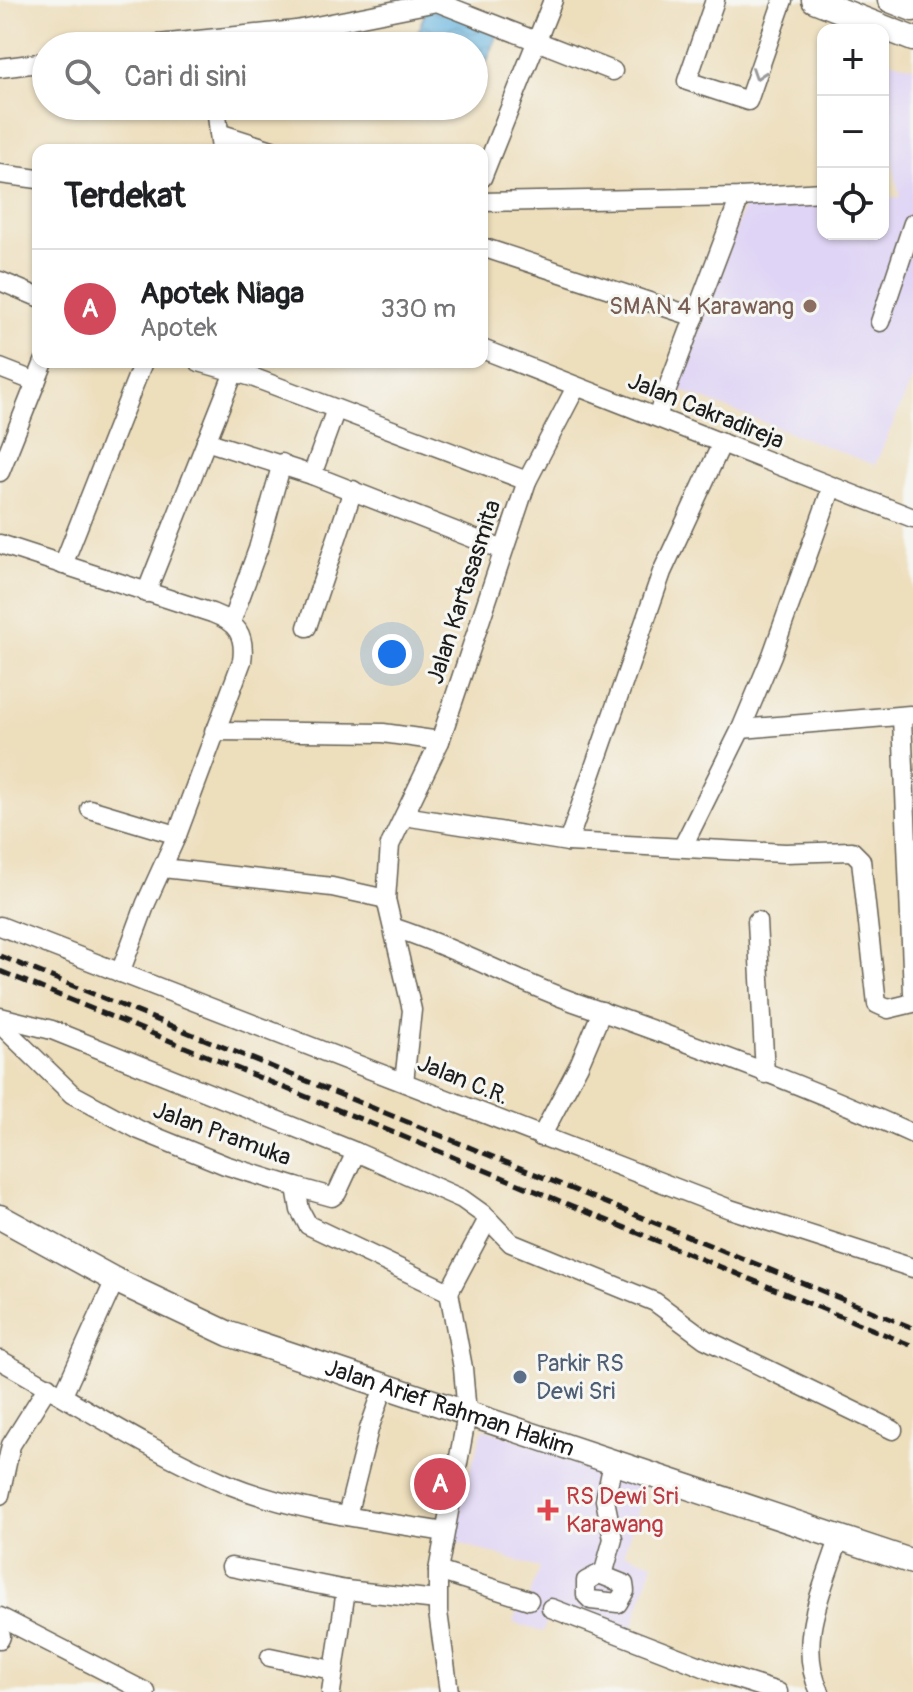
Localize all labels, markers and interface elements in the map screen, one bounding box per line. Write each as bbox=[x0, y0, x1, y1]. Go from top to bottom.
map controls bbox=[817, 24, 889, 240]
button: + bbox=[817, 24, 889, 96]
search box bbox=[32, 32, 488, 120]
icon: search bbox=[60, 54, 104, 98]
text: Cari di sini bbox=[124, 58, 246, 95]
one-way arrow bbox=[751, 66, 767, 80]
button: − bbox=[817, 96, 889, 168]
button: locate bbox=[817, 168, 889, 240]
text: Terdekat bbox=[64, 175, 185, 218]
text: Apotek Niaga bbox=[140, 275, 304, 312]
place label: SMAN 4 Karawang bbox=[609, 292, 794, 321]
text: A bbox=[82, 293, 98, 325]
text: 330 m bbox=[380, 293, 456, 325]
marker: SMAN 4 Karawang bbox=[801, 297, 819, 315]
text: Apotek bbox=[140, 312, 217, 344]
street label: Jalan Cakradireja bbox=[624, 366, 788, 456]
street label: Jalan Kartasasmita bbox=[421, 496, 507, 688]
your location bbox=[372, 634, 412, 674]
street label: Jalan C.R. bbox=[413, 1049, 513, 1111]
street label: Jalan Pramuka bbox=[149, 1096, 295, 1172]
place label: Parkir RS Dewi Sri bbox=[536, 1349, 624, 1406]
street label: Jalan Arief Rahman Hakim bbox=[321, 1353, 578, 1463]
marker: Parkir RS Dewi Sri bbox=[511, 1368, 529, 1386]
pin: A bbox=[414, 1454, 466, 1514]
place label: RS Dewi Sri Karawang bbox=[566, 1482, 679, 1539]
marker: RS Dewi Sri Karawang bbox=[537, 1499, 559, 1521]

